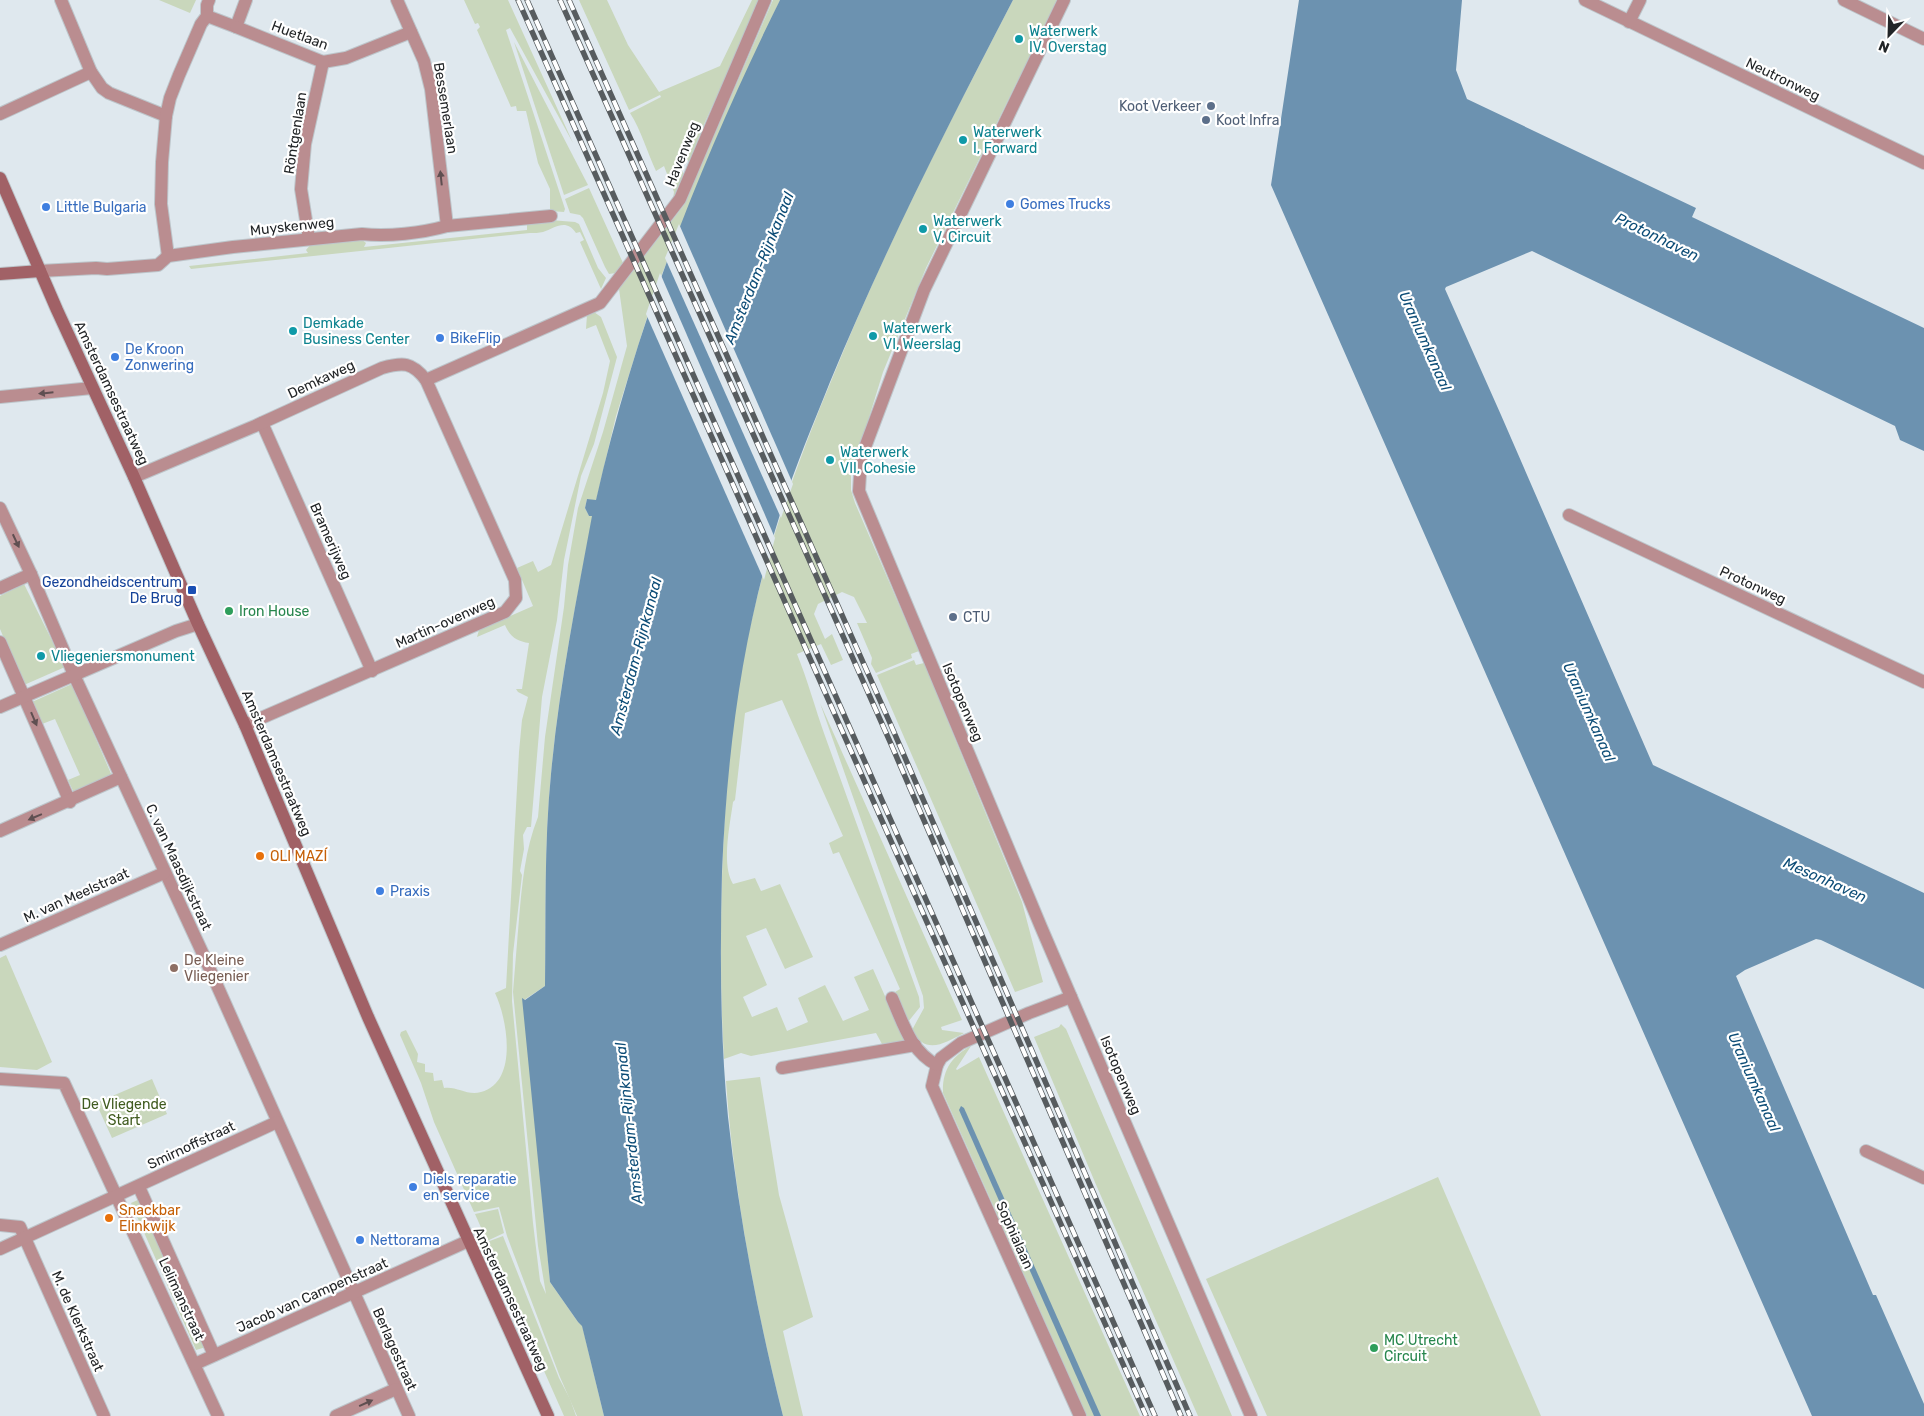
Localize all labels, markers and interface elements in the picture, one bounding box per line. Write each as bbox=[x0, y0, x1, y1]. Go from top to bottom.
north arrow bbox=[1864, 10, 1914, 60]
street label: Huetlaan bbox=[269, 17, 330, 54]
place label: Waterwerk IV, Overstag bbox=[1029, 23, 1107, 56]
marker: Waterwerk IV, Overstag bbox=[1013, 33, 1025, 45]
text: N bbox=[1876, 37, 1892, 56]
street label: Neutronweg bbox=[1743, 54, 1823, 105]
street label: Bessemerlaan bbox=[430, 61, 461, 155]
street label: Röntgenlaan bbox=[281, 91, 310, 175]
place label: Koot Verkeer bbox=[1119, 98, 1202, 115]
marker: Koot Verkeer bbox=[1205, 100, 1217, 112]
place label: Koot Infra bbox=[1216, 112, 1279, 129]
marker: Koot Infra bbox=[1200, 114, 1212, 126]
street label: Havenweg bbox=[662, 119, 703, 189]
place label: Waterwerk I, Forward bbox=[973, 124, 1042, 157]
marker: Waterwerk I, Forward bbox=[957, 134, 969, 146]
one-way arrow bbox=[437, 169, 445, 185]
water label: Amsterdam-Rijnkanaal bbox=[720, 189, 798, 348]
place label: Gomes Trucks bbox=[1020, 196, 1111, 213]
marker: Gomes Trucks bbox=[1004, 198, 1016, 210]
place label: Little Bulgaria bbox=[56, 199, 147, 216]
marker: Little Bulgaria bbox=[40, 201, 52, 213]
water label: Protonhaven bbox=[1612, 209, 1702, 265]
place label: Waterwerk V, Circuit bbox=[933, 213, 1002, 246]
street label: Muyskenweg bbox=[249, 214, 335, 239]
marker: Waterwerk V, Circuit bbox=[917, 223, 929, 235]
water label: Uraniumkanaal bbox=[1395, 288, 1455, 394]
place label: Demkade Business Center bbox=[303, 315, 410, 348]
street label: Amsterdamsestraatweg bbox=[71, 319, 152, 468]
place label: Waterwerk VI, Weerslag bbox=[883, 320, 961, 353]
marker: Demkade Business Center bbox=[287, 325, 299, 337]
place label: BikeFlip bbox=[450, 330, 501, 347]
marker: Waterwerk VI, Weerslag bbox=[867, 330, 879, 342]
marker: BikeFlip bbox=[434, 332, 446, 344]
place label: De Kroon Zonwering bbox=[125, 341, 194, 374]
marker: De Kroon Zonwering bbox=[109, 351, 121, 363]
street label: Demkaweg bbox=[285, 357, 357, 402]
one-way arrow bbox=[37, 389, 53, 397]
place label: Waterwerk VII, Cohesie bbox=[840, 444, 916, 477]
marker: Waterwerk VII, Cohesie bbox=[824, 454, 836, 466]
street label: Bramerijweg bbox=[306, 500, 355, 582]
one-way arrow bbox=[12, 534, 20, 548]
street label: Protonweg bbox=[1717, 563, 1789, 608]
place label: Gezondheidscentrum De Brug bbox=[42, 574, 182, 607]
water label: Amsterdam-Rijnkanaal bbox=[606, 575, 666, 738]
marker: Gezondheidscentrum De Brug bbox=[186, 584, 198, 596]
street label: Martin-ovenweg bbox=[393, 593, 498, 652]
place label: Iron House bbox=[239, 603, 310, 620]
marker: Iron House bbox=[223, 605, 235, 617]
place label: CTU bbox=[963, 609, 990, 626]
marker: CTU bbox=[947, 611, 959, 623]
place label: Vliegeniersmonument bbox=[51, 648, 195, 665]
marker: Vliegeniersmonument bbox=[35, 650, 47, 662]
water label: Uraniumkanaal bbox=[1559, 659, 1619, 765]
street label: Isotopenweg bbox=[938, 660, 987, 744]
street label: Amsterdamsestraatweg bbox=[238, 688, 315, 839]
one-way arrow bbox=[30, 712, 38, 726]
street label: C. van Maasdijkstraat bbox=[142, 801, 216, 934]
one-way arrow bbox=[28, 813, 42, 821]
place label: OLI MAZÍ bbox=[270, 847, 329, 865]
marker: OLI MAZÍ bbox=[254, 850, 266, 862]
water label: Mesonhaven bbox=[1781, 854, 1869, 906]
street label: M. van Meelstraat bbox=[21, 864, 132, 926]
place label: Praxis bbox=[390, 883, 430, 900]
marker: Praxis bbox=[374, 885, 386, 897]
place label: De Kleine Vliegenier bbox=[184, 952, 250, 985]
marker: De Kleine Vliegenier bbox=[168, 962, 180, 974]
water label: Uraniumkanaal bbox=[1724, 1029, 1784, 1135]
street label: Isotopenweg bbox=[1096, 1033, 1145, 1117]
water label: Amsterdam-Rijnkanaal bbox=[612, 1041, 647, 1206]
park label: De Vliegende Start bbox=[81, 1096, 167, 1129]
street label: Smirnoffstraat bbox=[145, 1118, 238, 1173]
place label: Diels reparatie en service bbox=[423, 1171, 517, 1204]
marker: Diels reparatie en service bbox=[407, 1181, 419, 1193]
street label: Sophialaan bbox=[992, 1199, 1037, 1272]
place label: Snackbar Elinkwijk bbox=[119, 1202, 181, 1235]
marker: Snackbar Elinkwijk bbox=[103, 1212, 115, 1224]
street label: Amsterdamsestraatweg bbox=[470, 1225, 551, 1374]
place label: Nettorama bbox=[370, 1232, 440, 1249]
marker: Nettorama bbox=[354, 1234, 366, 1246]
street label: Jacob van Campenstraat bbox=[234, 1254, 391, 1337]
street label: Lelimanstraat bbox=[155, 1255, 208, 1344]
street label: M. de Klerkstraat bbox=[48, 1268, 108, 1375]
street label: Berlagestraat bbox=[369, 1305, 421, 1394]
place label: MC Utrecht Circuit bbox=[1384, 1332, 1458, 1365]
marker: MC Utrecht Circuit bbox=[1368, 1342, 1380, 1354]
one-way arrow bbox=[359, 1398, 373, 1406]

